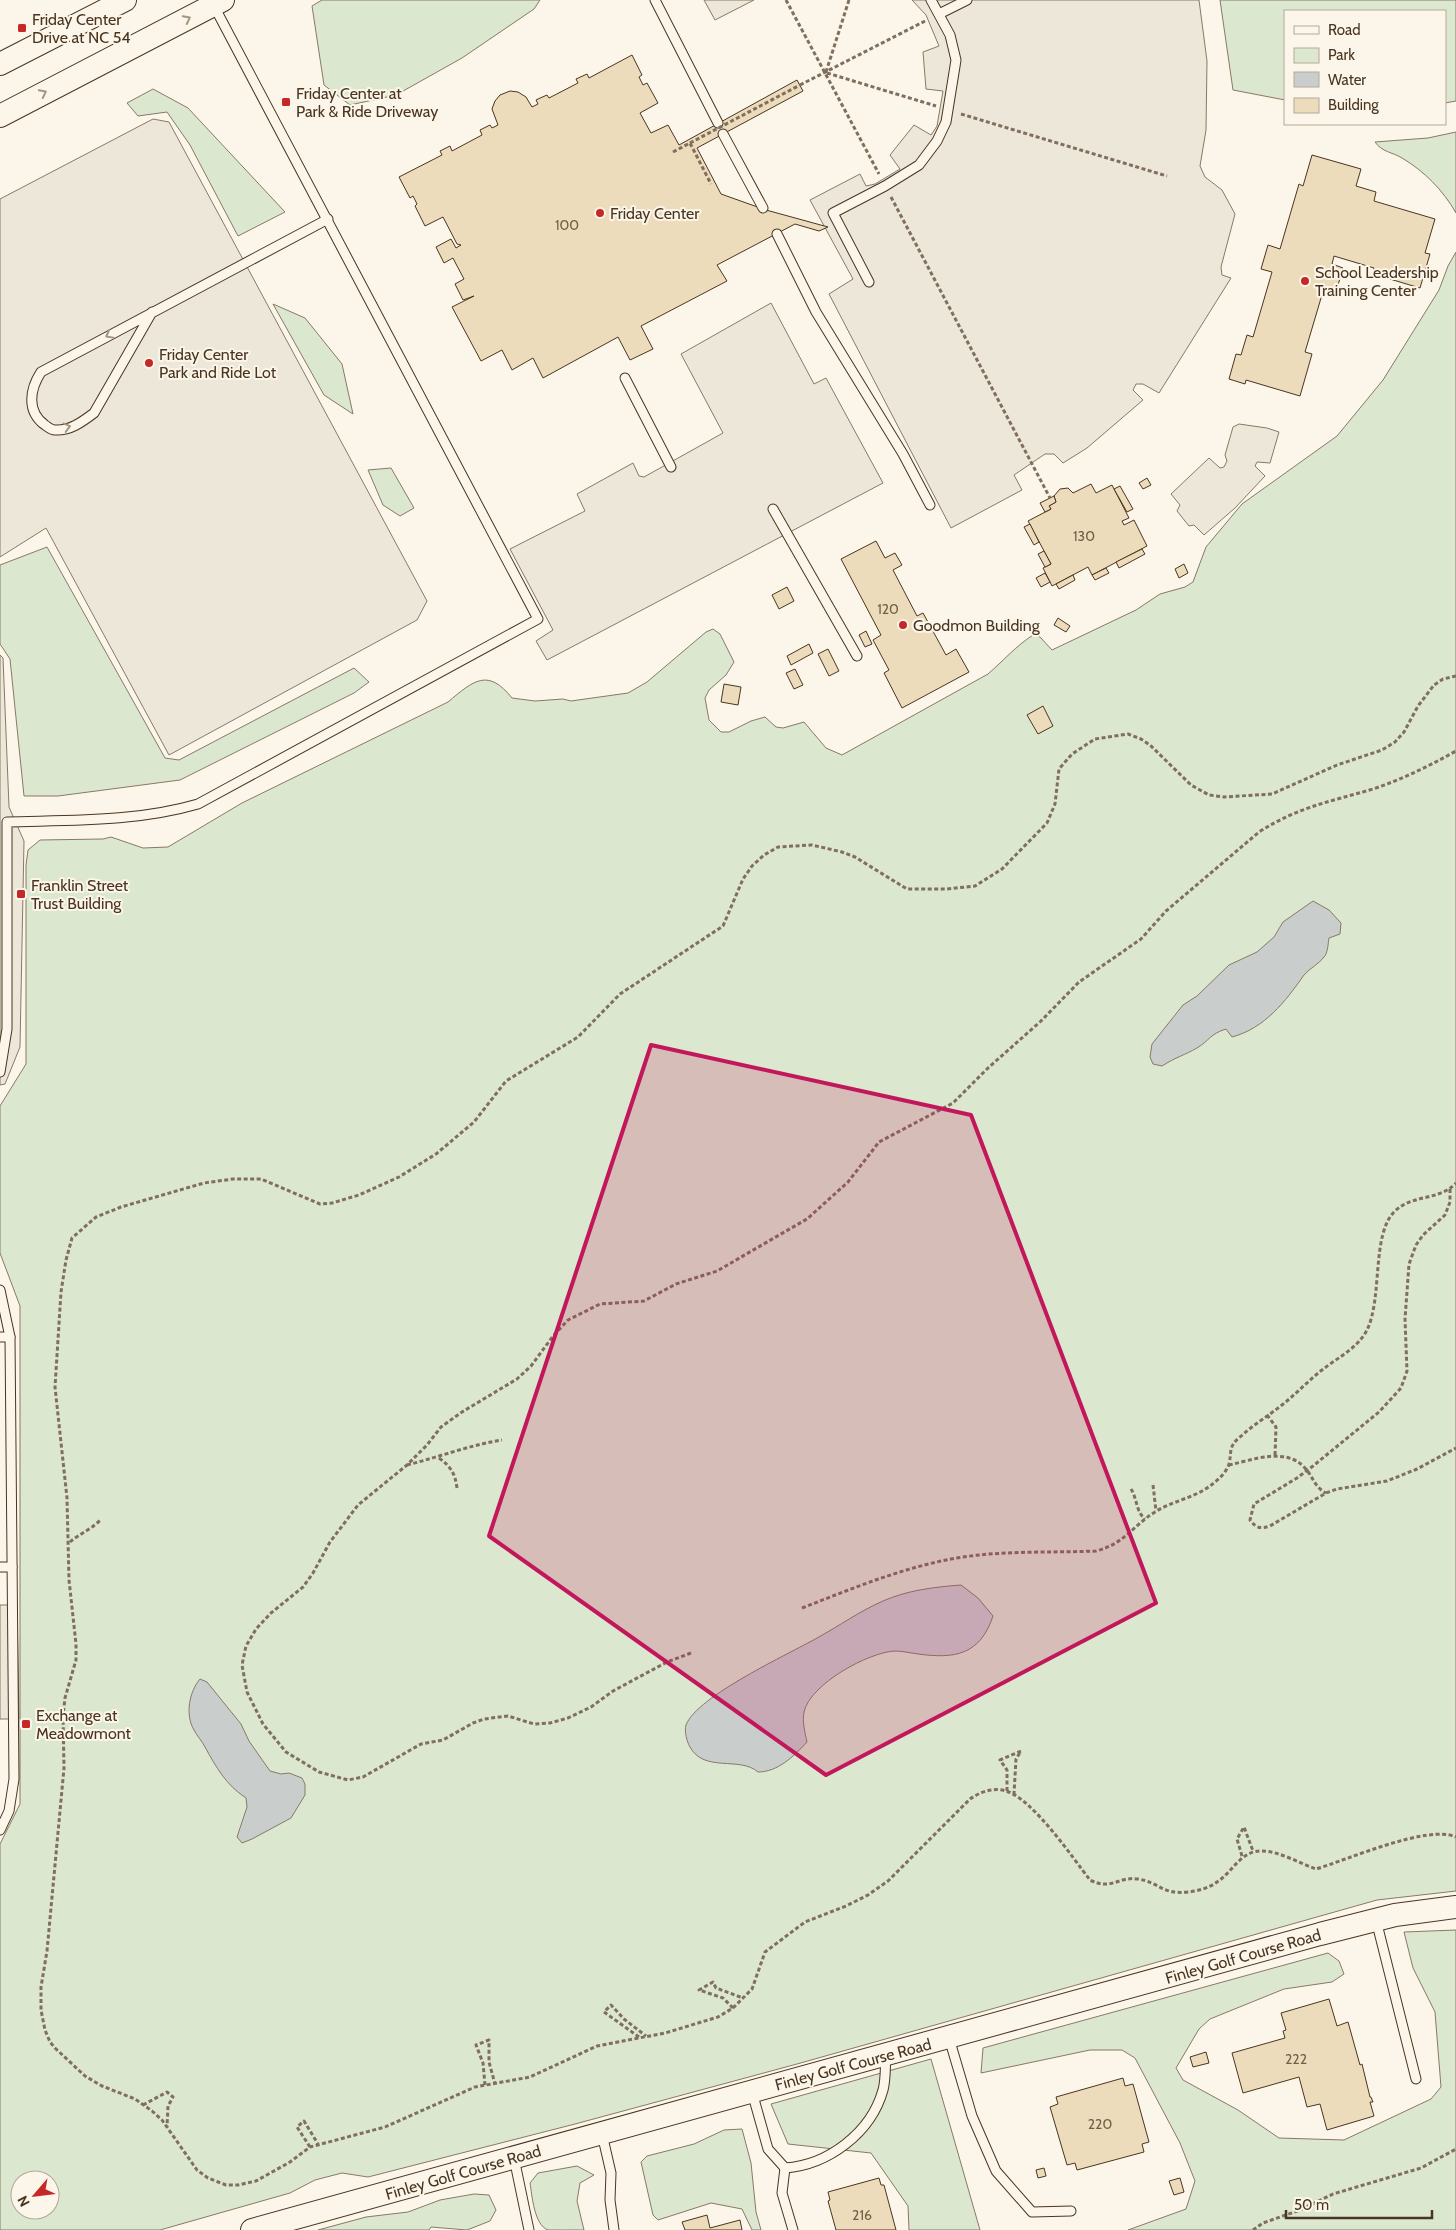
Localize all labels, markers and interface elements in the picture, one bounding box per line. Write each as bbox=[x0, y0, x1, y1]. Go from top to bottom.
place label: Friday Center Drive at NC 54 bbox=[32, 10, 131, 47]
legend bbox=[1284, 10, 1446, 125]
one-way arrow bbox=[182, 15, 191, 25]
text: Road bbox=[1328, 21, 1361, 39]
marker: Friday Center Drive at NC 54 bbox=[16, 22, 28, 34]
text: Park bbox=[1328, 46, 1355, 64]
text: Water bbox=[1328, 71, 1366, 89]
place label: Friday Center at Park & Ride Driveway bbox=[296, 84, 438, 121]
one-way arrow bbox=[38, 90, 47, 100]
marker: Friday Center at Park & Ride Driveway bbox=[280, 96, 292, 108]
text: Building bbox=[1328, 96, 1379, 114]
place label: Friday Center bbox=[610, 204, 700, 223]
marker: Friday Center bbox=[594, 207, 606, 219]
house number: 100 bbox=[555, 216, 579, 234]
place label: School Leadership Training Center bbox=[1315, 263, 1439, 300]
marker: School Leadership Training Center bbox=[1299, 275, 1311, 287]
one-way arrow bbox=[105, 329, 114, 339]
place label: Friday Center Park and Ride Lot bbox=[159, 345, 277, 382]
marker: Friday Center Park and Ride Lot bbox=[143, 357, 155, 369]
one-way arrow bbox=[63, 423, 71, 433]
house number: 130 bbox=[1073, 527, 1095, 545]
house number: 120 bbox=[877, 600, 899, 618]
place label: Goodmon Building bbox=[913, 616, 1041, 635]
marker: Goodmon Building bbox=[897, 619, 909, 631]
place label: Franklin Street Trust Building bbox=[31, 876, 129, 913]
marker: Franklin Street Trust Building bbox=[15, 888, 27, 900]
place label: Exchange at Meadowmont bbox=[36, 1706, 132, 1743]
marker: Exchange at Meadowmont bbox=[20, 1718, 32, 1730]
street label: Finley Golf Course Road bbox=[1163, 1925, 1323, 1988]
street label: Finley Golf Course Road bbox=[773, 2034, 933, 2095]
house number: 222 bbox=[1285, 2050, 1307, 2068]
house number: 220 bbox=[1088, 2115, 1112, 2133]
street label: Finley Golf Course Road bbox=[383, 2141, 543, 2204]
north arrow bbox=[10, 2170, 60, 2220]
scale bar bbox=[1286, 2188, 1432, 2220]
text: N bbox=[13, 2193, 34, 2210]
text: 50 m bbox=[1294, 2196, 1329, 2214]
house number: 216 bbox=[852, 2206, 872, 2224]

